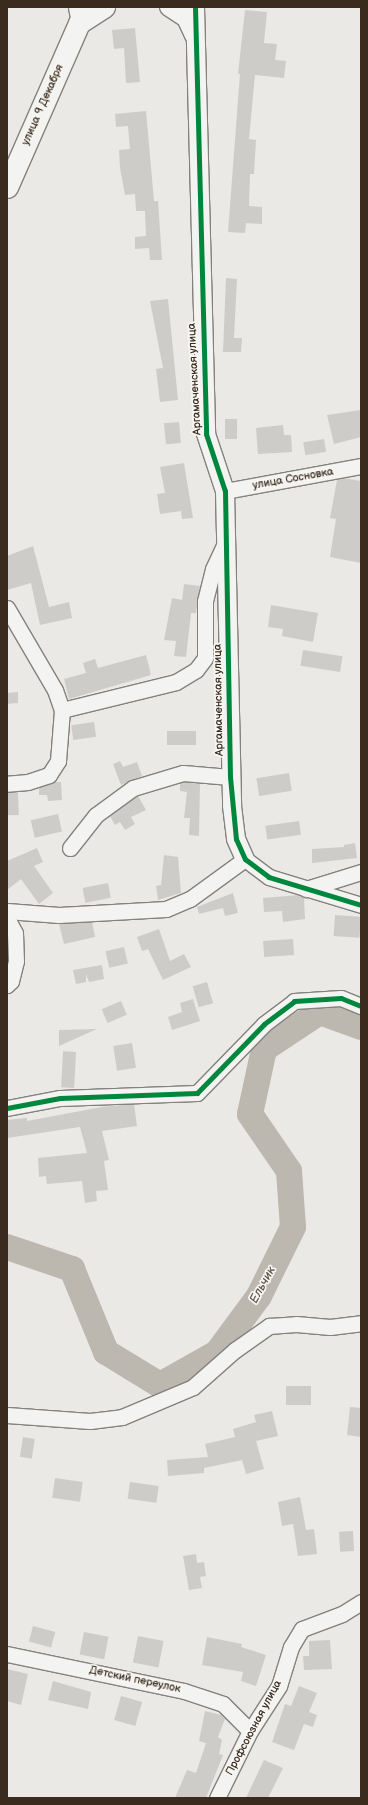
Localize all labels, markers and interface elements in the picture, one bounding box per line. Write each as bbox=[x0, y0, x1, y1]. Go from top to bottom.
street label: улица 9 Декабря bbox=[19, 63, 67, 147]
street label: Аргамаченская улица bbox=[185, 323, 205, 435]
street label: улица Сосновка bbox=[252, 465, 334, 493]
street label: Аргамаченская улица bbox=[211, 644, 227, 756]
water label: Ельчик bbox=[247, 1264, 279, 1306]
street label: Детский переулок bbox=[88, 1664, 182, 1696]
street label: Профсоюзная улица bbox=[223, 1678, 285, 1778]

